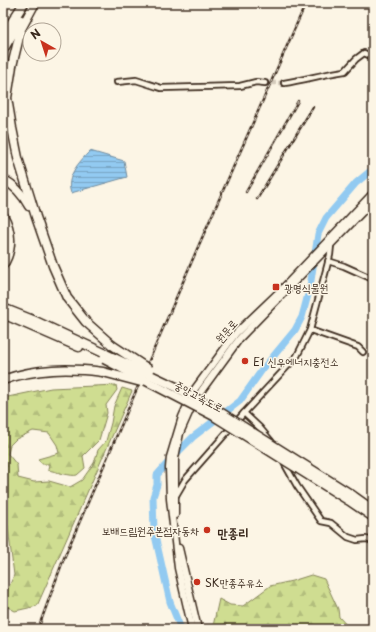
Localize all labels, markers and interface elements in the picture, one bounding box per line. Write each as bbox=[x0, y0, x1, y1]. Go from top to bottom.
north arrow bbox=[22, 22, 62, 62]
text: N bbox=[27, 24, 44, 43]
place label: 광명식물원 bbox=[284, 279, 328, 296]
marker: 광명식물원 bbox=[271, 282, 281, 292]
street label: 원문로 bbox=[211, 315, 241, 347]
place label: E1 신우에너지충전소 bbox=[253, 353, 339, 370]
marker: E1 신우에너지충전소 bbox=[240, 356, 250, 366]
street label: 중앙고속도로 bbox=[172, 376, 227, 416]
place label: 보배드림원주본점자동차 bbox=[102, 522, 199, 539]
district label: 만종리 bbox=[217, 523, 249, 542]
marker: 보배드림원주본점자동차 bbox=[202, 525, 212, 535]
place label: SK만종주유소 bbox=[205, 574, 264, 591]
marker: SK만종주유소 bbox=[192, 577, 202, 587]

